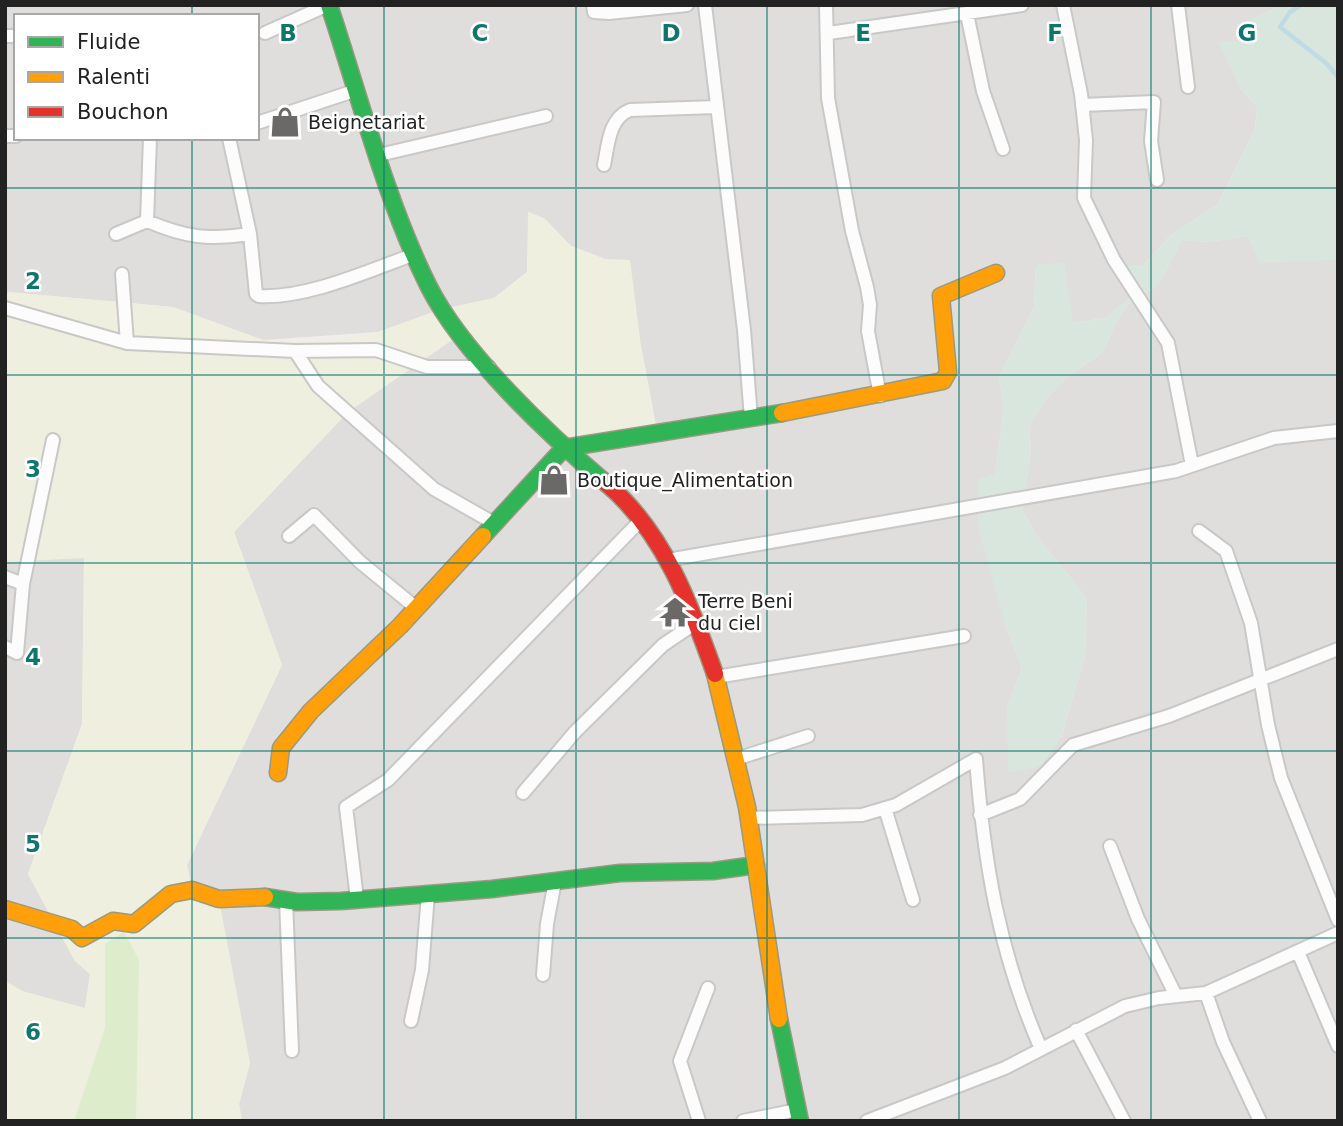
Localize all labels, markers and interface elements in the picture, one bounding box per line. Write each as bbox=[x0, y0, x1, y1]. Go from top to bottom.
legend bbox=[14, 14, 259, 140]
text: B bbox=[279, 20, 297, 46]
text: C bbox=[472, 20, 488, 46]
text: D bbox=[661, 20, 681, 46]
text: E bbox=[855, 20, 871, 46]
text: F bbox=[1047, 20, 1063, 46]
text: G bbox=[1238, 20, 1256, 46]
text: Fluide bbox=[77, 30, 140, 54]
text: Ralenti bbox=[77, 65, 150, 89]
text: Bouchon bbox=[77, 100, 169, 124]
shop icon: Beignetariat bbox=[268, 105, 302, 139]
place label: Beignetariat bbox=[308, 111, 425, 133]
text: 2 bbox=[25, 268, 41, 294]
text: 3 bbox=[25, 456, 41, 482]
shop icon: Boutique_Alimentation bbox=[537, 463, 571, 497]
place label: Boutique_Alimentation bbox=[577, 469, 793, 492]
place label: Terre Beni du ciel bbox=[697, 590, 793, 634]
temple icon: Terre Beni du ciel bbox=[658, 595, 692, 629]
text: 4 bbox=[25, 644, 41, 670]
text: 5 bbox=[25, 831, 41, 857]
text: 6 bbox=[25, 1019, 41, 1045]

